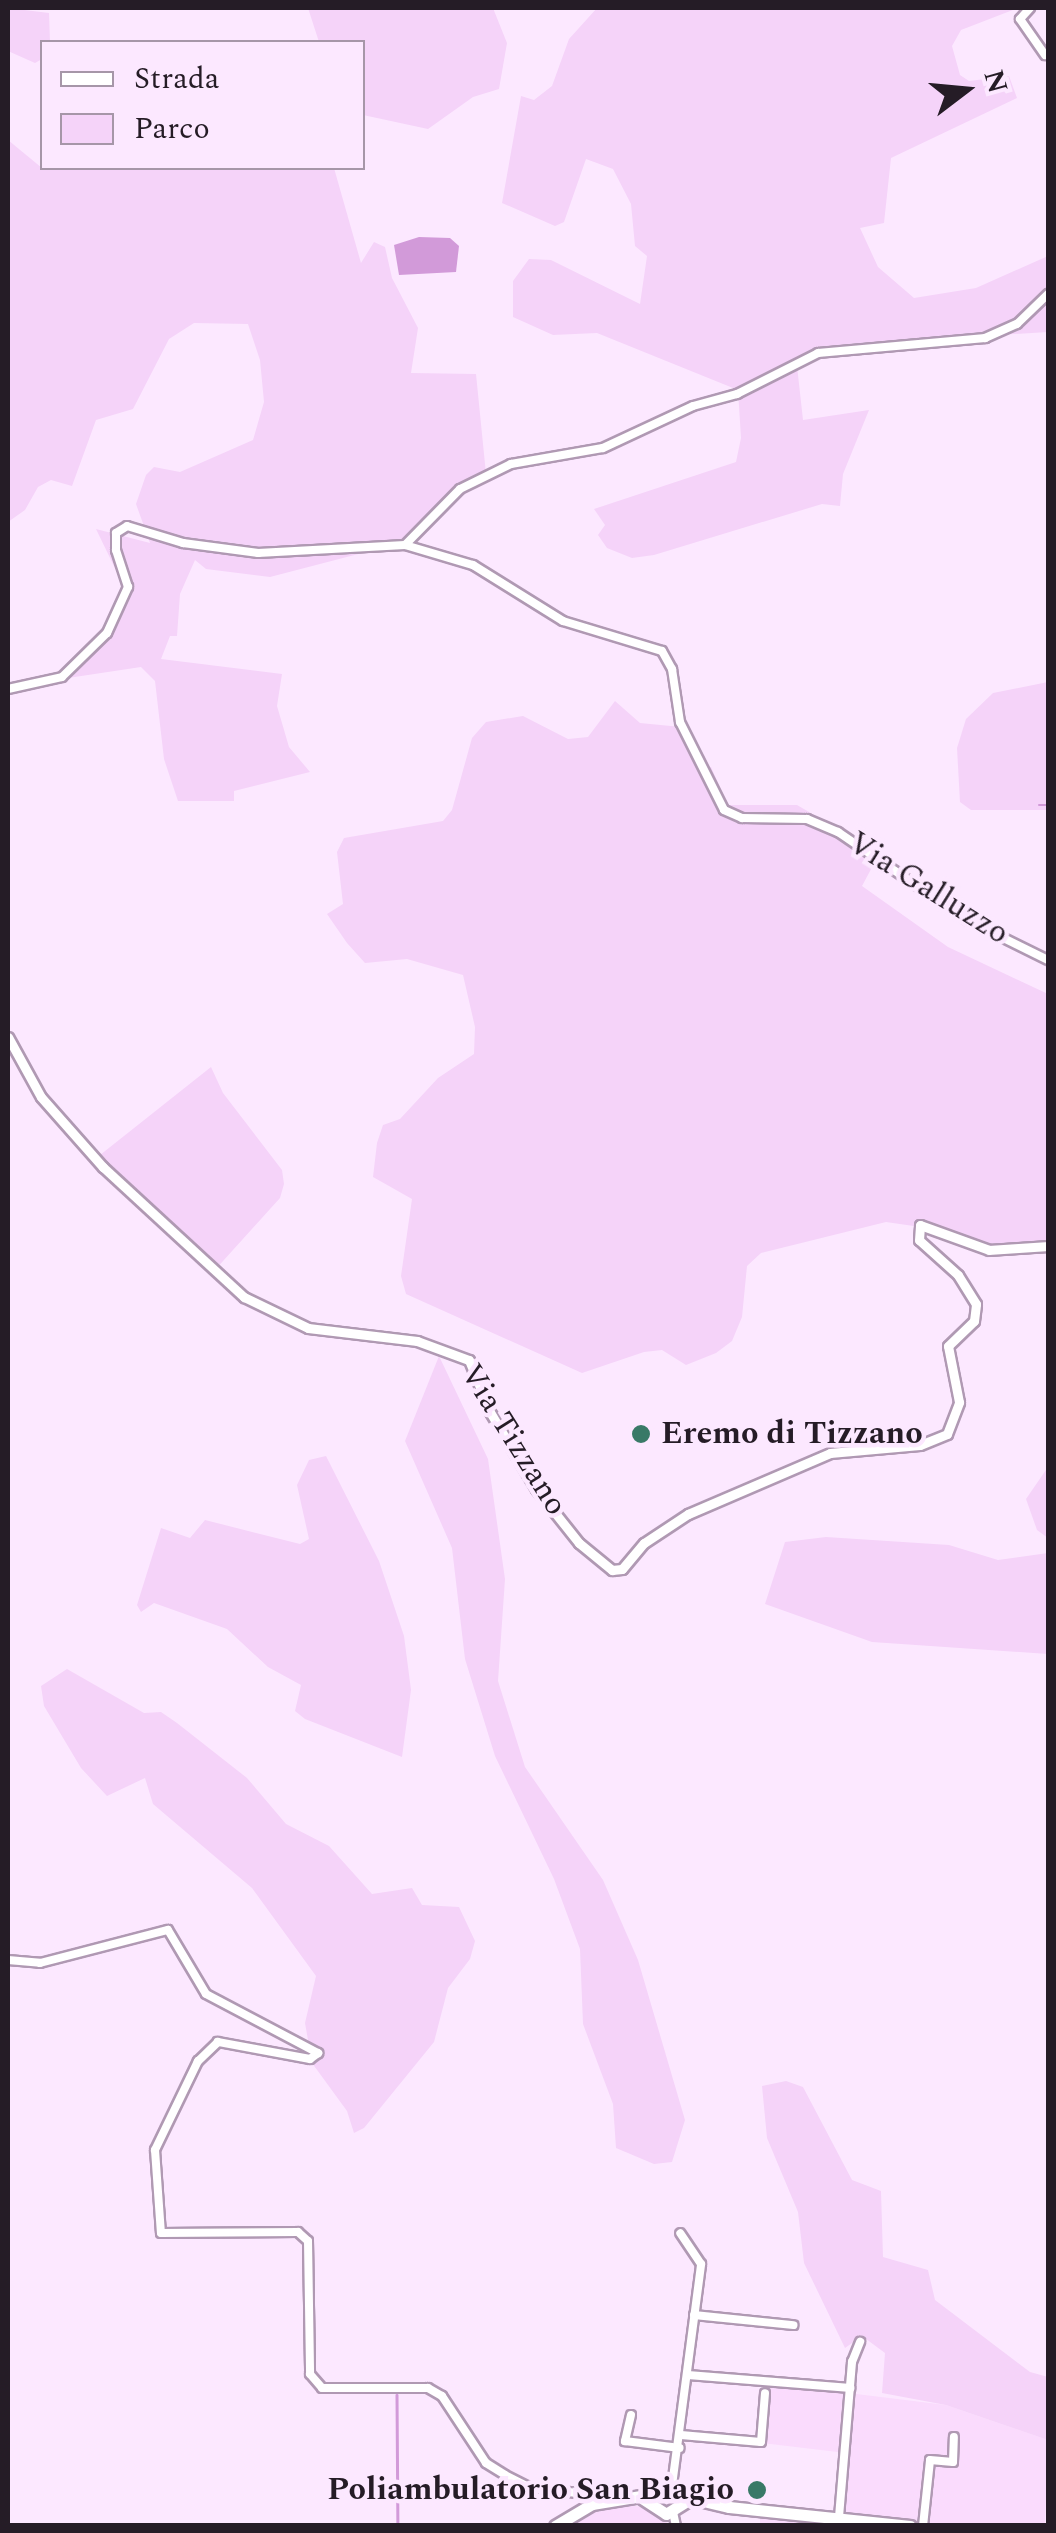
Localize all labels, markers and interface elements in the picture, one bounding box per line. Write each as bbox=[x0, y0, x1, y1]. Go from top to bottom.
legend bbox=[40, 40, 365, 170]
north arrow bbox=[916, 40, 1016, 140]
text: Strada bbox=[134, 56, 219, 102]
text: N bbox=[971, 65, 1019, 98]
text: Parco bbox=[134, 106, 210, 152]
street label: Via Galluzzo bbox=[841, 824, 1015, 954]
street label: Via Tizzano bbox=[451, 1357, 575, 1523]
place label: Eremo di Tizzano bbox=[661, 1415, 923, 1453]
marker: Eremo di Tizzano bbox=[630, 1423, 652, 1445]
place label: Poliambulatorio San Biagio bbox=[327, 2471, 734, 2509]
marker: Poliambulatorio San Biagio bbox=[744, 2477, 770, 2503]

